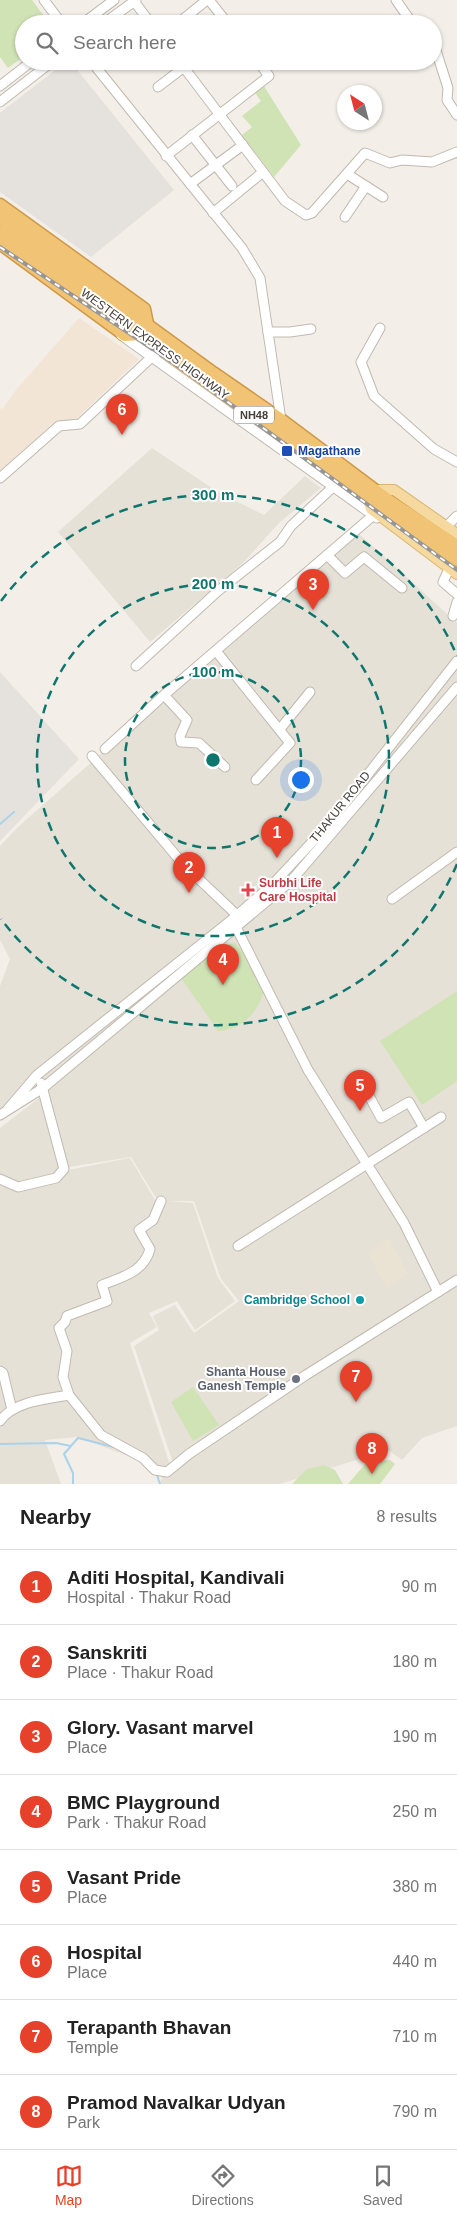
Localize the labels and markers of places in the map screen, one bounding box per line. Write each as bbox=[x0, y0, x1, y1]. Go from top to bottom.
pin: 6 bbox=[106, 394, 138, 435]
marker: Magathane bbox=[280, 444, 294, 458]
place label: Magathane bbox=[298, 444, 361, 458]
pin: 3 bbox=[297, 569, 329, 610]
centre of rings bbox=[204, 751, 222, 769]
pin: 1 bbox=[261, 817, 293, 858]
pin: 2 bbox=[173, 852, 205, 893]
place label: Surbhi Life Care Hospital bbox=[259, 876, 336, 904]
marker: Surbhi Life Care Hospital bbox=[241, 883, 255, 897]
pin: 4 bbox=[207, 944, 239, 985]
pin: 5 bbox=[344, 1070, 376, 1111]
place label: Cambridge School bbox=[244, 1293, 350, 1307]
marker: Cambridge School bbox=[354, 1294, 366, 1306]
pin: 7 bbox=[340, 1361, 372, 1402]
place label: Shanta House Ganesh Temple bbox=[198, 1365, 286, 1393]
marker: Shanta House Ganesh Temple bbox=[290, 1373, 302, 1385]
pin: 8 bbox=[356, 1433, 388, 1474]

